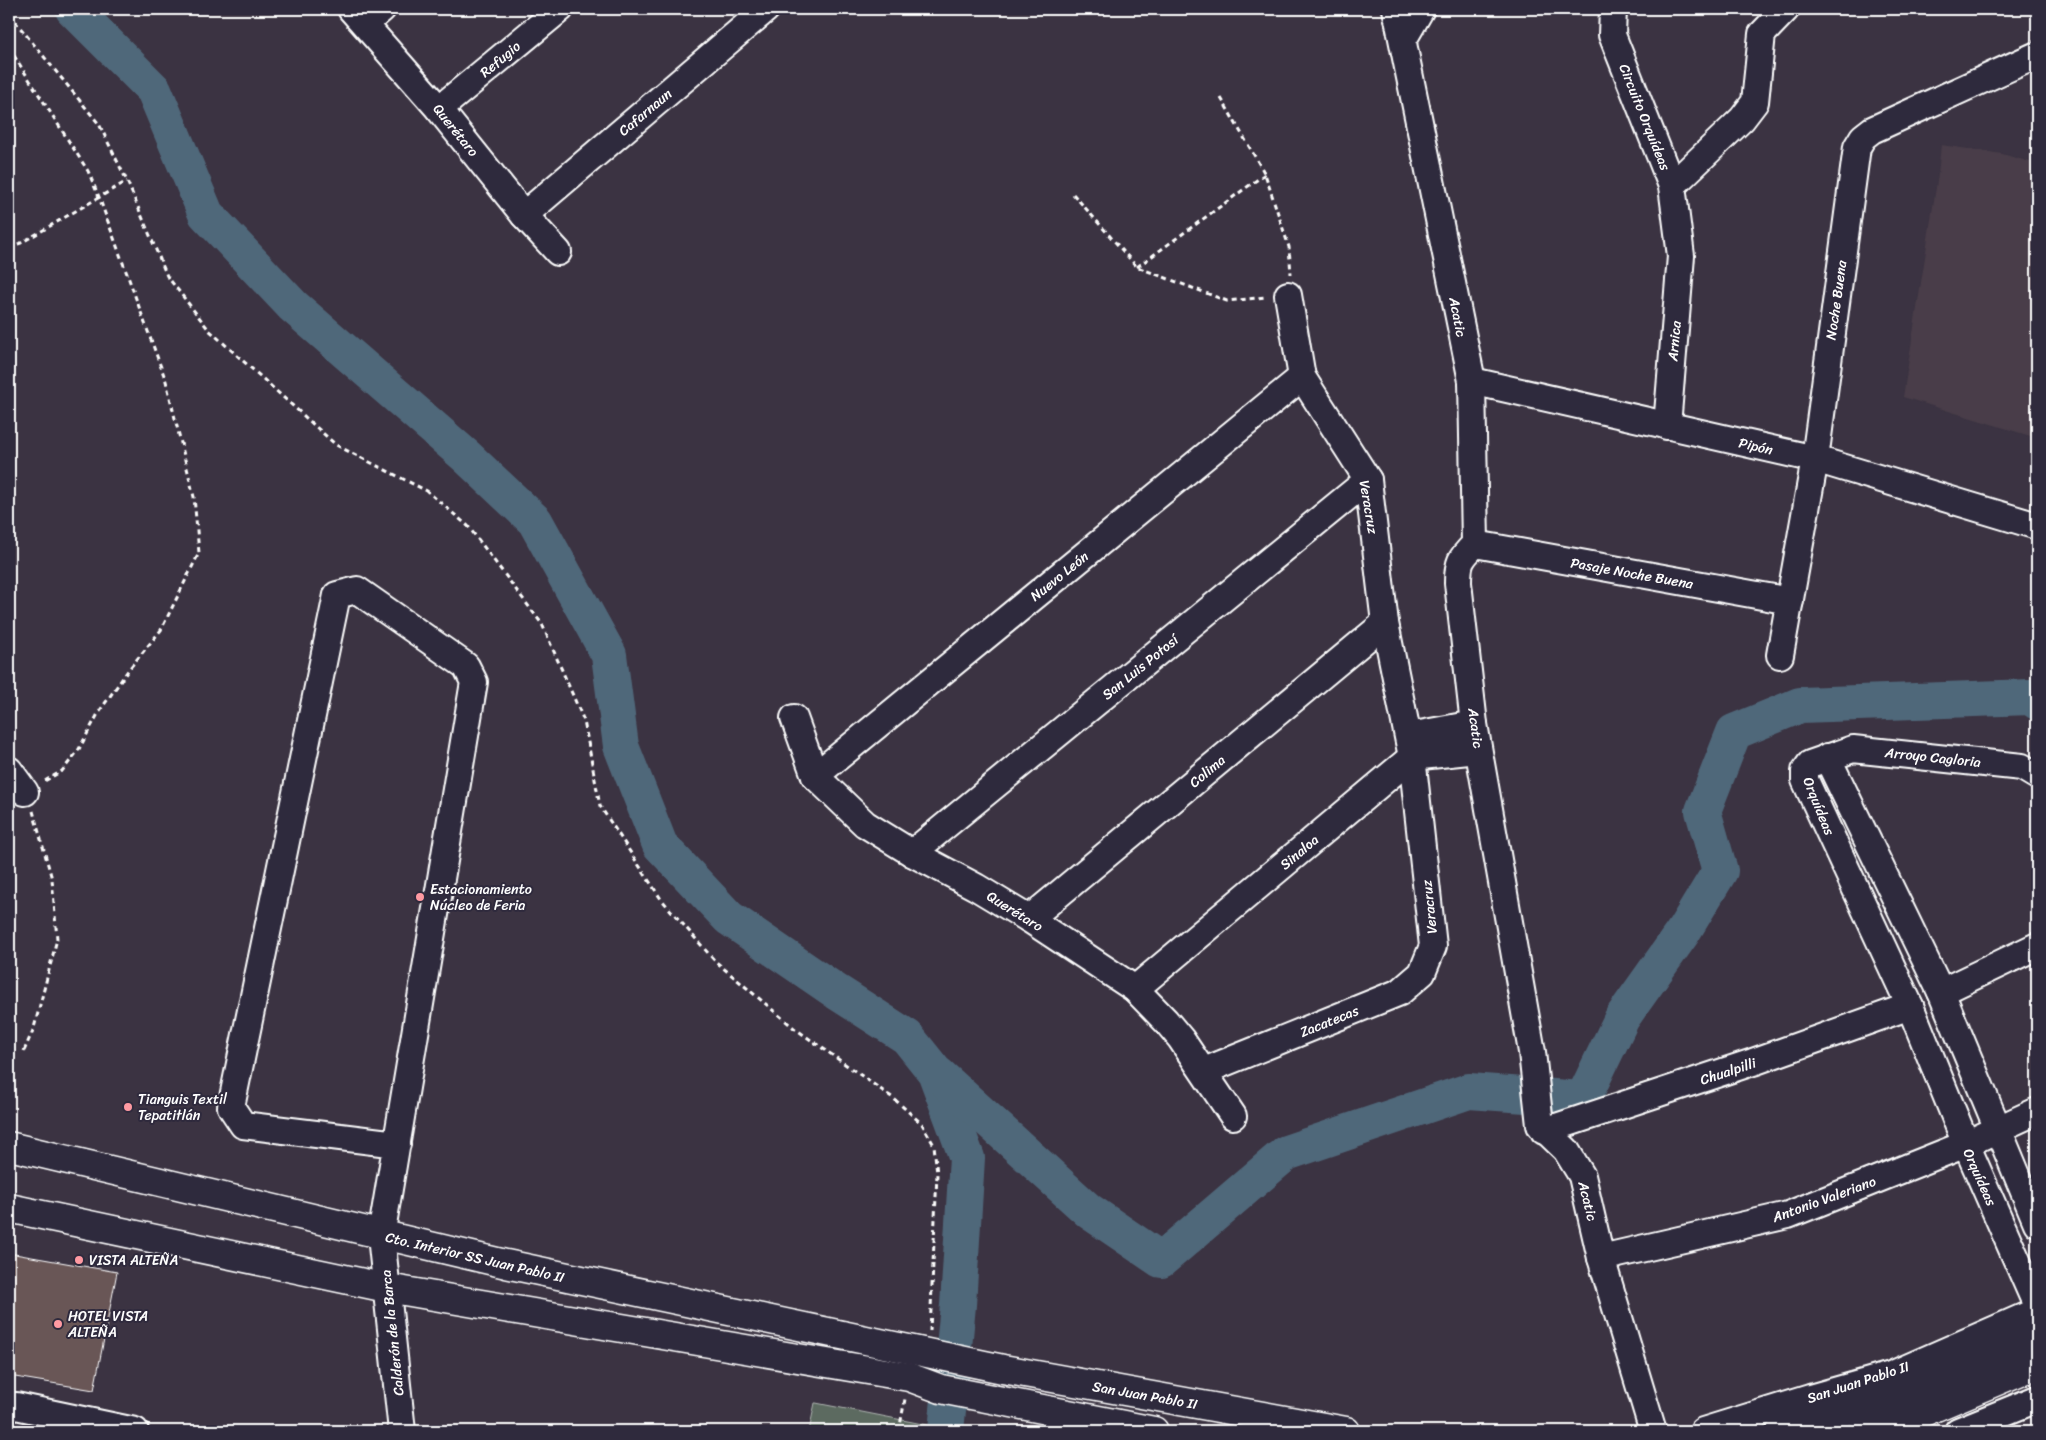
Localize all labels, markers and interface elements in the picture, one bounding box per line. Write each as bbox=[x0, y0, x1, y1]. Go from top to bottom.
street label: Refugio bbox=[474, 35, 527, 84]
street label: Circuito Orquídeas bbox=[1612, 60, 1678, 175]
street label: Cafarnaun bbox=[613, 82, 678, 143]
street label: Querétaro bbox=[426, 98, 485, 163]
street label: Noche Buena bbox=[1819, 258, 1855, 342]
street label: Acatic bbox=[1441, 294, 1474, 339]
street label: Arnica bbox=[1660, 319, 1689, 363]
street label: Pipón bbox=[1736, 430, 1776, 463]
street label: Veracruz bbox=[1352, 478, 1386, 536]
street label: Nuevo León bbox=[1024, 544, 1095, 608]
street label: Pasaje Noche Buena bbox=[1569, 550, 1696, 597]
street label: San Luis Potosí bbox=[1096, 627, 1186, 706]
street label: Acatic bbox=[1460, 705, 1491, 750]
street label: Arroyo Cagloria bbox=[1883, 740, 1982, 775]
street label: Colima bbox=[1183, 748, 1231, 794]
street label: Orquídeas bbox=[1796, 773, 1842, 840]
street label: Sinaloa bbox=[1274, 828, 1325, 876]
place label: Estacionamiento Núcleo de Feria bbox=[430, 877, 532, 918]
street label: Veracruz bbox=[1414, 878, 1445, 935]
street label: Querétaro bbox=[982, 884, 1048, 939]
marker: Estacionamiento Núcleo de Feria bbox=[414, 891, 426, 903]
street label: Zacatecas bbox=[1296, 998, 1363, 1045]
street label: Chualpilli bbox=[1697, 1050, 1761, 1092]
place label: Tianguis Textil Tepatitlán bbox=[138, 1087, 228, 1128]
marker: Tianguis Textil Tepatitlán bbox=[122, 1101, 134, 1113]
street label: Orquídeas bbox=[1956, 1144, 2004, 1211]
street label: Antonio Valeriano bbox=[1768, 1169, 1880, 1230]
street label: Acatic bbox=[1570, 1178, 1605, 1224]
street label: Cto. Interior SS Juan Pablo II bbox=[383, 1225, 568, 1290]
place label: VISTA ALTEÑA bbox=[89, 1248, 178, 1273]
marker: VISTA ALTEÑA bbox=[73, 1254, 85, 1266]
street label: Calderón de la Barca bbox=[373, 1269, 412, 1397]
place label: HOTEL VISTA ALTEÑA bbox=[67, 1304, 148, 1345]
marker: HOTEL VISTA ALTEÑA bbox=[52, 1318, 64, 1330]
street label: San Juan Pablo II bbox=[1804, 1354, 1913, 1411]
street label: San Juan Pablo II bbox=[1090, 1374, 1200, 1417]

